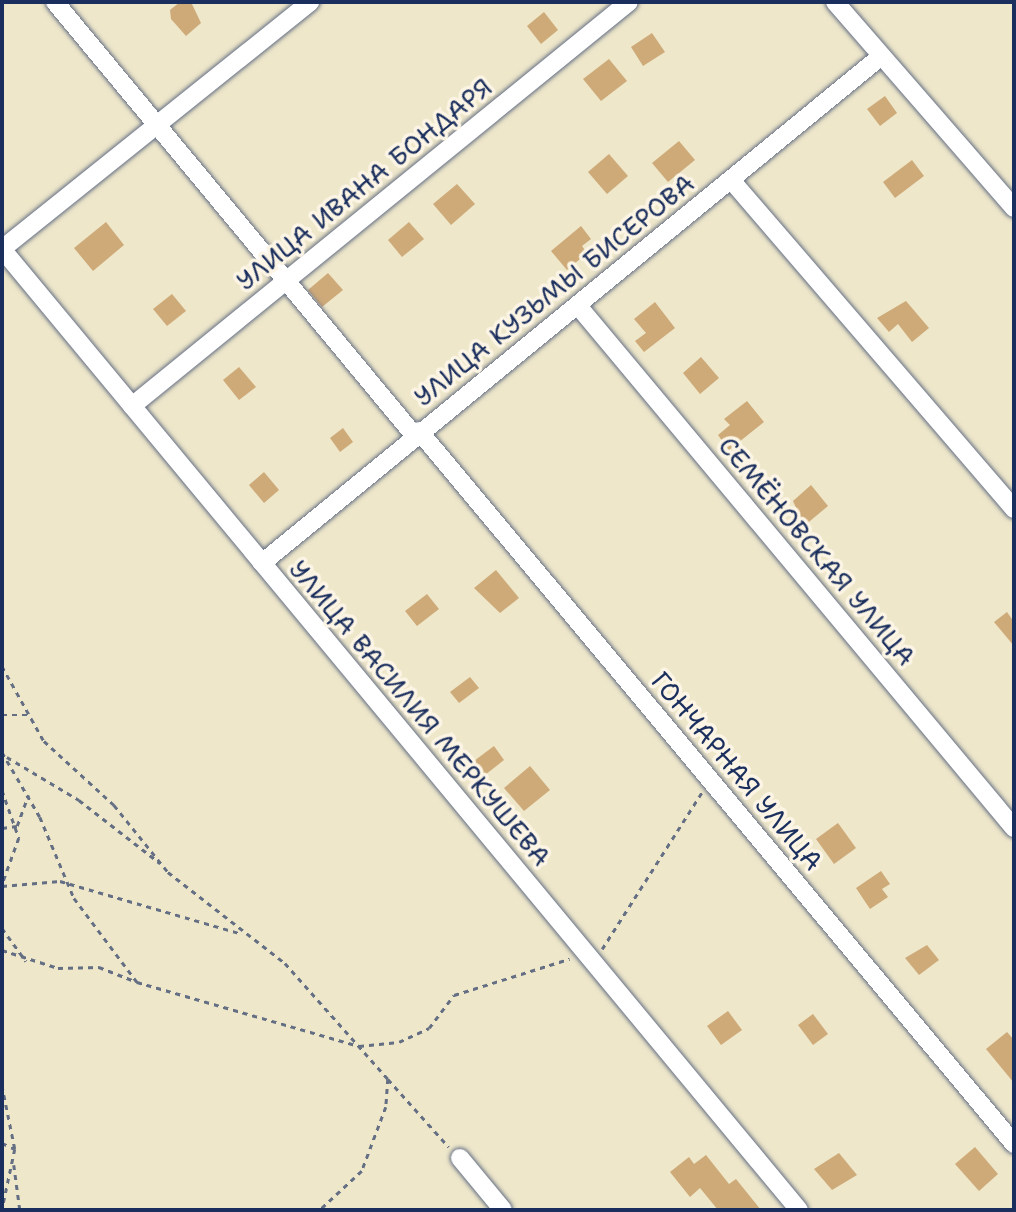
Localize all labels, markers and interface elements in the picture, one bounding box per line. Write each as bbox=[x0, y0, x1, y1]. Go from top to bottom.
street label: УЛИЦА ИВАНА БОНДАРЯ bbox=[230, 71, 498, 297]
street label: УЛИЦА КУЗЬМЫ БИСЕРОВА bbox=[408, 167, 700, 413]
street label: СЕМЁНОВСКАЯ УЛИЦА bbox=[712, 430, 922, 672]
street label: УЛИЦА ВАСИЛИЯ МЕРКУШЕВА bbox=[283, 554, 557, 872]
street label: ГОНЧАРНАЯ УЛИЦА bbox=[645, 665, 829, 877]

